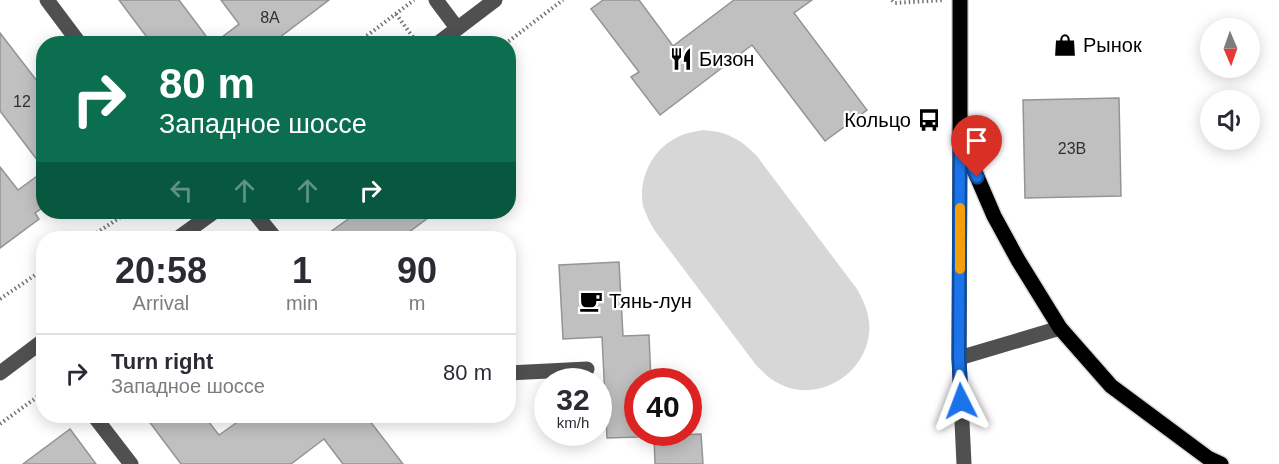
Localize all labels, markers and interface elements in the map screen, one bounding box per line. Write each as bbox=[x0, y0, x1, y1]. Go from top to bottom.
house number: 8А bbox=[260, 9, 280, 26]
north arrow bbox=[1200, 18, 1260, 78]
map controls bbox=[1200, 18, 1260, 150]
shop icon: Рынок bbox=[1052, 32, 1078, 58]
place label: Рынок bbox=[1083, 34, 1142, 56]
restaurant icon: Бизон bbox=[668, 46, 694, 72]
place label: Бизон bbox=[699, 48, 754, 70]
icon: right bbox=[60, 60, 138, 138]
text: 80 m bbox=[159, 60, 255, 107]
button: sound bbox=[1200, 90, 1260, 150]
house number: 12 bbox=[13, 93, 31, 110]
bus stop icon: Кольцо bbox=[916, 107, 942, 133]
text: Западное шоссе bbox=[159, 109, 367, 139]
place label: Кольцо bbox=[844, 109, 911, 131]
pin bbox=[951, 115, 1002, 177]
icon: arrive bbox=[960, 124, 993, 157]
house number: 23В bbox=[1058, 140, 1086, 157]
icon: left bbox=[165, 174, 198, 207]
icon: ahead bbox=[228, 174, 261, 207]
icon: ahead bbox=[291, 174, 324, 207]
icon: right bbox=[354, 174, 387, 207]
text: 20:58 bbox=[115, 250, 207, 291]
text: 1 bbox=[292, 250, 312, 291]
text: 90 bbox=[397, 250, 437, 291]
cafe icon: Тянь-лун bbox=[578, 288, 604, 314]
place label: Тянь-лун bbox=[609, 290, 692, 312]
text: Arrival bbox=[133, 292, 189, 314]
text: min bbox=[286, 292, 318, 314]
text: m bbox=[409, 292, 425, 314]
text: Turn right bbox=[111, 349, 213, 374]
icon: right bbox=[60, 357, 93, 390]
text: 80 m bbox=[443, 360, 492, 385]
speed limit sign: 40 bbox=[624, 368, 702, 446]
position arrow bbox=[929, 369, 993, 433]
text: Западное шоссе bbox=[111, 375, 265, 397]
text: 32 bbox=[556, 383, 590, 416]
text: km/h bbox=[557, 414, 589, 431]

